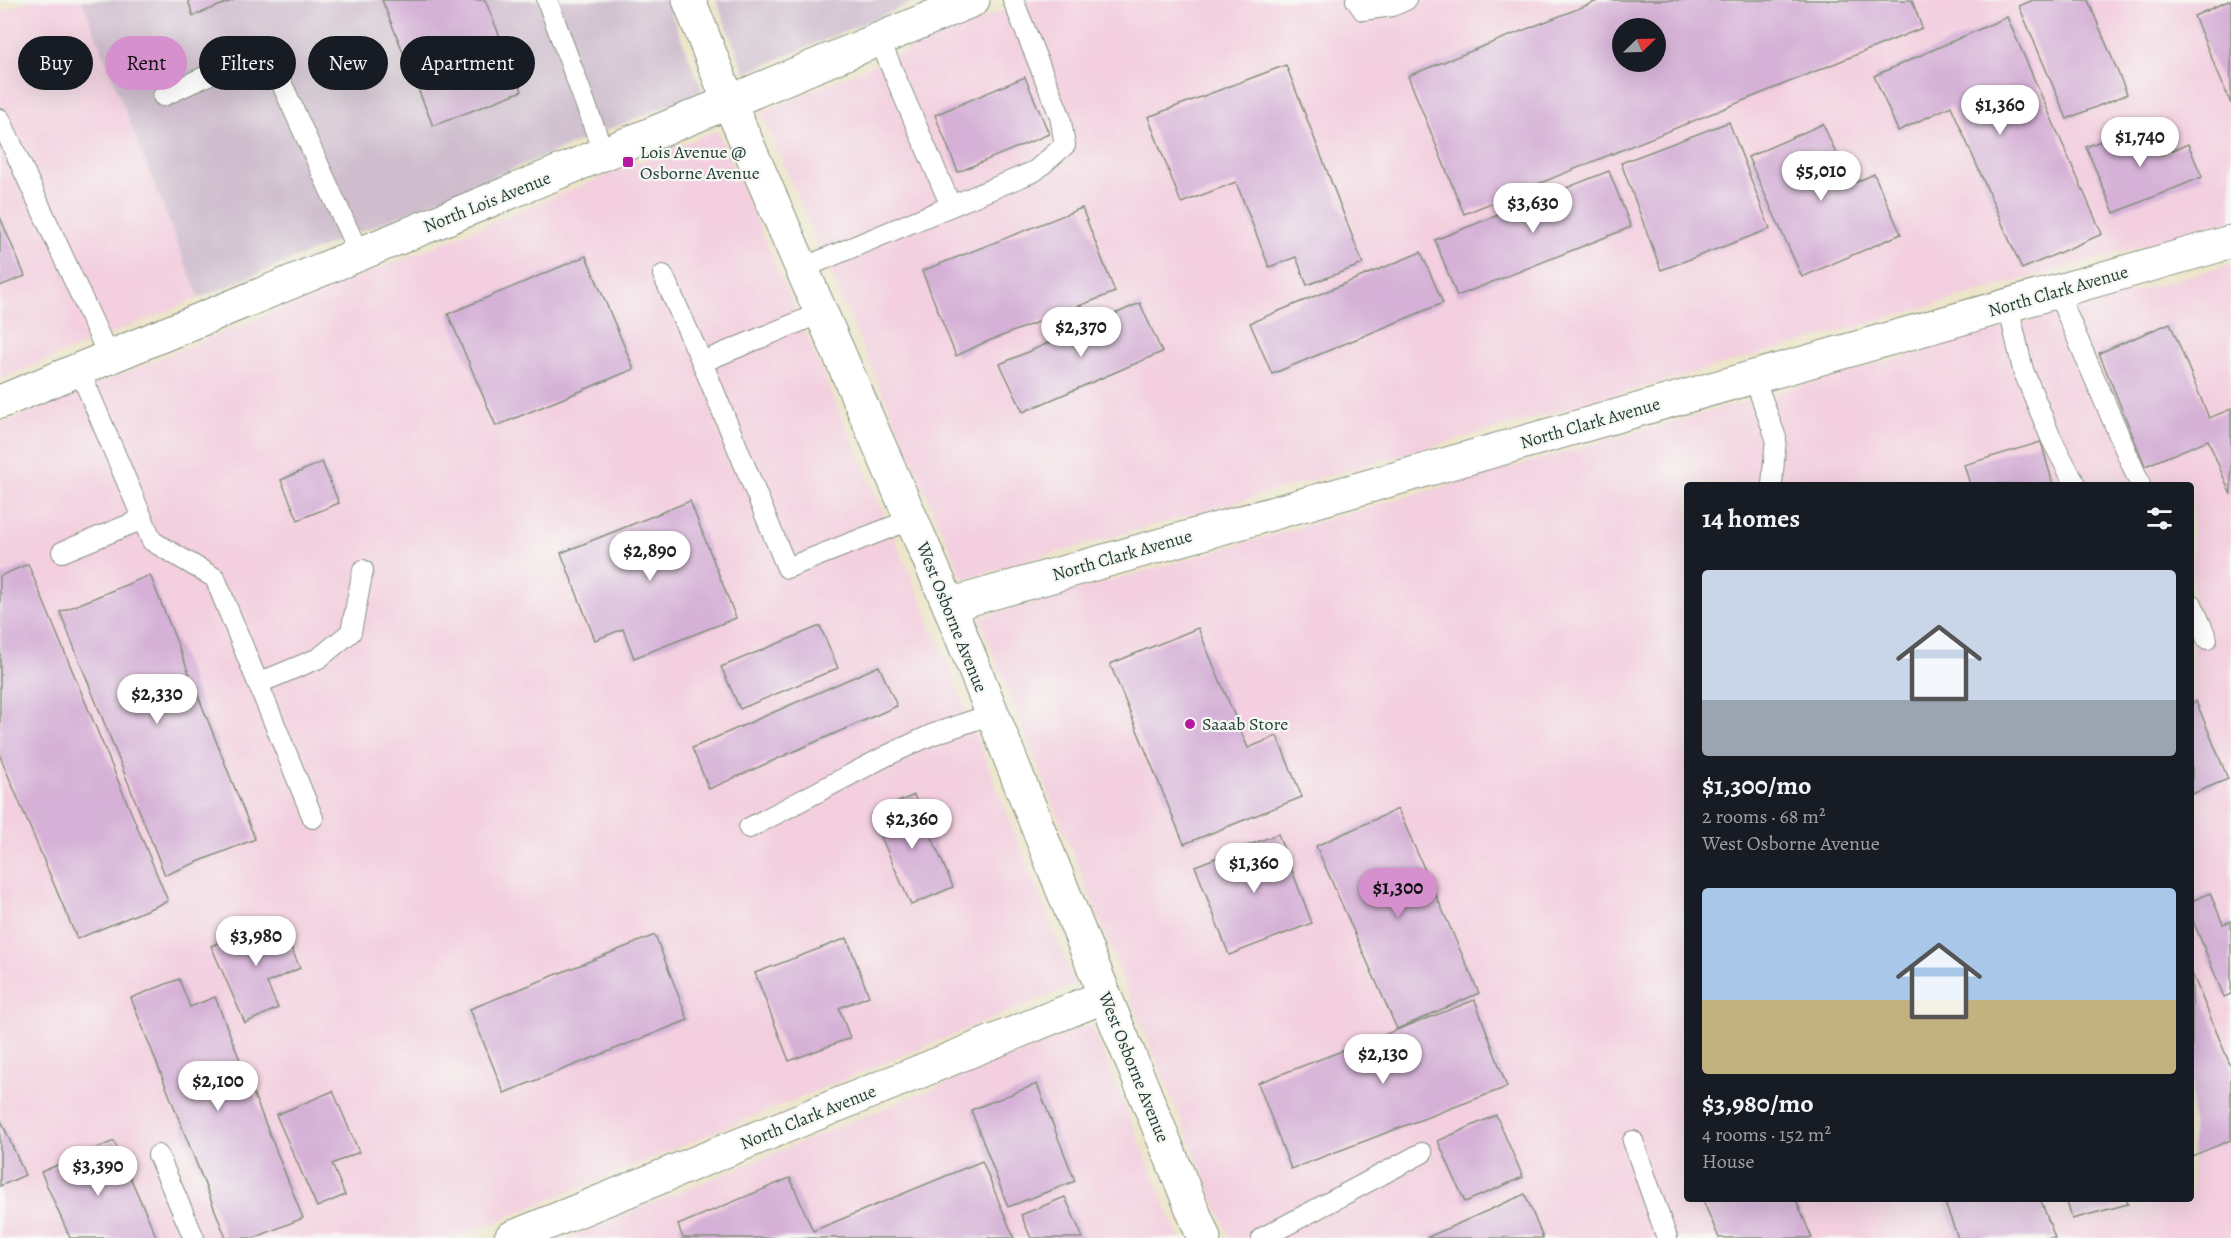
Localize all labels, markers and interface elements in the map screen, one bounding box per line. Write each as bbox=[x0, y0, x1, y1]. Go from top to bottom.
north arrow bbox=[1612, 18, 1666, 72]
map controls bbox=[1612, 18, 1666, 72]
chip: Buy bbox=[18, 36, 93, 90]
chip: Rent bbox=[105, 36, 187, 90]
chip: Filters bbox=[199, 36, 296, 90]
chip: New bbox=[308, 36, 388, 90]
chip: Apartment bbox=[400, 36, 535, 90]
pin: $1,360 bbox=[1951, 85, 2049, 136]
text: $1,360 bbox=[1975, 91, 2025, 118]
pin: $1,740 bbox=[2091, 117, 2189, 168]
text: $1,740 bbox=[2115, 123, 2165, 150]
place label: Lois Avenue @ Osborne Avenue bbox=[640, 140, 760, 185]
pin: $5,010 bbox=[1772, 151, 1870, 202]
marker: Lois Avenue @ Osborne Avenue bbox=[621, 155, 635, 169]
text: $5,010 bbox=[1796, 157, 1846, 184]
street label: North Lois Avenue bbox=[420, 166, 554, 238]
pin: $3,630 bbox=[1484, 183, 1582, 234]
text: $3,630 bbox=[1507, 189, 1559, 216]
street label: North Clark Avenue bbox=[1985, 260, 2131, 322]
pin: $2,370 bbox=[1032, 307, 1130, 358]
text: $2,370 bbox=[1055, 313, 1107, 340]
street label: North Clark Avenue bbox=[1517, 392, 1663, 454]
text: 14 homes bbox=[1702, 501, 1800, 536]
icon: filters bbox=[2143, 502, 2176, 535]
street label: North Clark Avenue bbox=[1049, 524, 1195, 586]
pin: $2,890 bbox=[601, 531, 699, 582]
text: $2,890 bbox=[623, 537, 677, 564]
street label: West Osborne Avenue bbox=[911, 537, 993, 696]
icon: home bbox=[1885, 609, 1993, 717]
pin: $2,330 bbox=[108, 674, 206, 725]
text: $2,330 bbox=[131, 680, 183, 707]
place label: Saaab Store bbox=[1202, 712, 1288, 736]
marker: Saaab Store bbox=[1183, 717, 1197, 731]
text: $1,300/mo bbox=[1702, 768, 1812, 803]
pin: $2,360 bbox=[863, 799, 961, 850]
text: 2 rooms · 68 m² bbox=[1702, 803, 1826, 830]
text: $2,360 bbox=[886, 805, 938, 832]
text: West Osborne Avenue bbox=[1702, 830, 1880, 857]
pin: $1,360 bbox=[1205, 843, 1303, 894]
text: $1,360 bbox=[1229, 849, 1279, 876]
pin: $1,300 bbox=[1349, 868, 1447, 919]
text: $1,300 bbox=[1373, 874, 1423, 901]
pin: $3,980 bbox=[207, 916, 305, 967]
text: $3,980 bbox=[230, 922, 282, 949]
icon: home bbox=[1885, 927, 1993, 1035]
street label: West Osborne Avenue bbox=[1093, 987, 1175, 1146]
pin: $2,130 bbox=[1334, 1034, 1432, 1085]
text: $2,130 bbox=[1358, 1040, 1408, 1067]
pin: $2,100 bbox=[169, 1061, 267, 1112]
text: $2,100 bbox=[192, 1067, 244, 1094]
street label: North Clark Avenue bbox=[736, 1079, 880, 1155]
text: $3,980/mo bbox=[1702, 1086, 1814, 1121]
text: 4 rooms · 152 m² bbox=[1702, 1121, 1831, 1148]
pin: $3,390 bbox=[49, 1146, 147, 1197]
text: House bbox=[1702, 1148, 1754, 1175]
text: $3,390 bbox=[72, 1152, 124, 1179]

